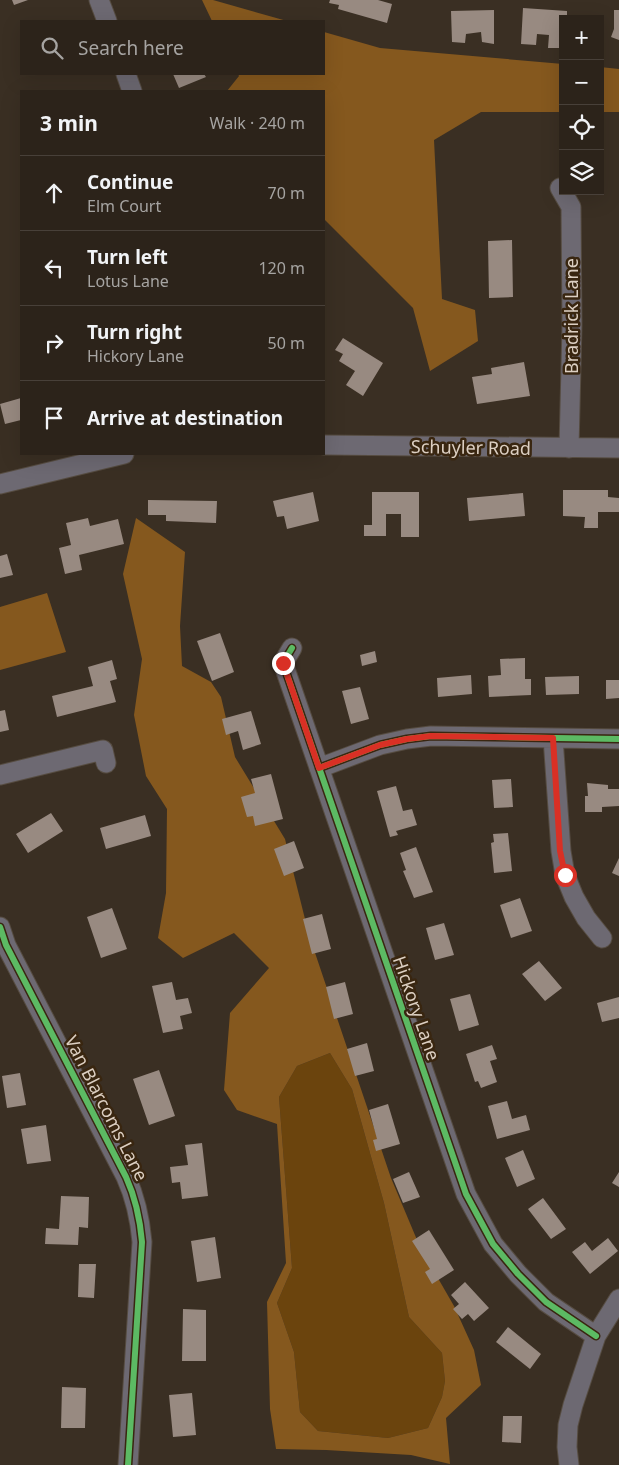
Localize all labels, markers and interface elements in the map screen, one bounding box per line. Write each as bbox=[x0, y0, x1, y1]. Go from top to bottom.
map controls bbox=[559, 15, 604, 195]
button: + bbox=[559, 15, 604, 60]
search box bbox=[20, 20, 325, 75]
icon: search bbox=[38, 34, 66, 62]
text: Search here bbox=[78, 35, 184, 61]
button: − bbox=[559, 60, 604, 105]
button: locate bbox=[559, 105, 604, 150]
text: 3 min bbox=[40, 109, 98, 137]
text: Walk · 240 m bbox=[210, 112, 305, 134]
button: layers bbox=[559, 150, 604, 195]
text: Continue bbox=[87, 169, 173, 195]
icon: ahead bbox=[40, 179, 68, 207]
text: 70 m bbox=[268, 182, 305, 204]
text: Elm Court bbox=[87, 195, 161, 217]
text: Turn left bbox=[87, 244, 168, 270]
icon: left bbox=[40, 254, 68, 282]
text: 120 m bbox=[258, 257, 305, 279]
street label: Bradrick Lane bbox=[559, 258, 583, 374]
text: Lotus Lane bbox=[87, 270, 169, 292]
text: Turn right bbox=[87, 319, 182, 345]
icon: right bbox=[40, 329, 68, 357]
text: 50 m bbox=[268, 332, 305, 354]
text: Hickory Lane bbox=[87, 345, 184, 367]
icon: arrive bbox=[40, 404, 68, 432]
text: Arrive at destination bbox=[87, 405, 283, 431]
street label: Schuyler Road bbox=[411, 434, 531, 460]
route end bbox=[272, 652, 295, 675]
route start bbox=[554, 864, 577, 887]
street label: Hickory Lane bbox=[388, 952, 446, 1064]
street label: Van Blarcoms Lane bbox=[60, 1031, 154, 1185]

